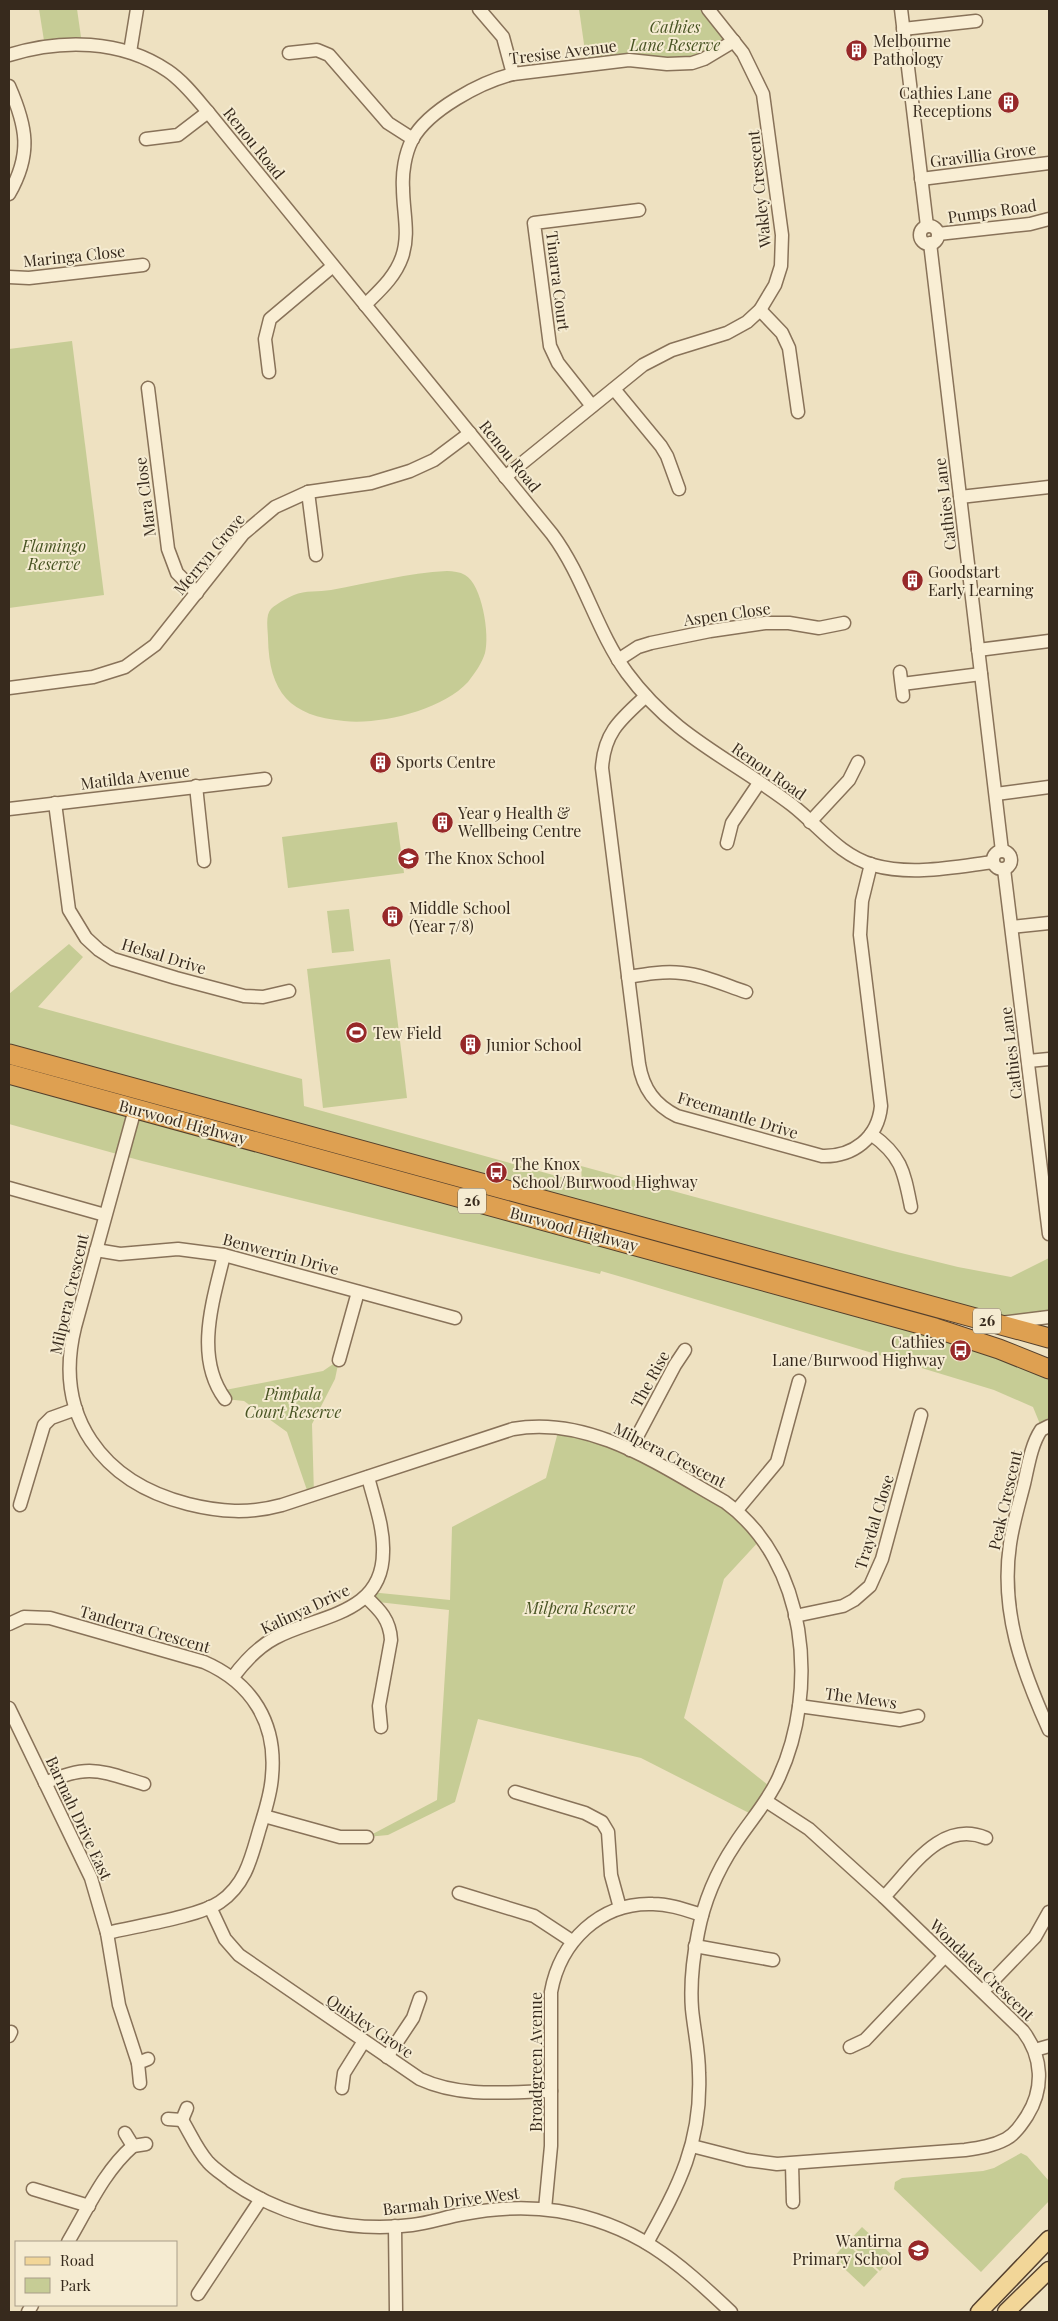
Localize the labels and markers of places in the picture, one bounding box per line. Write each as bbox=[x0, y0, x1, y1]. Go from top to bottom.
place label: Melbourne Pathology bbox=[873, 30, 951, 69]
building icon: Melbourne Pathology bbox=[845, 38, 869, 62]
place label: Cathies Lane Receptions bbox=[899, 82, 992, 121]
building icon: Cathies Lane Receptions bbox=[996, 90, 1020, 114]
place label: Goodstart Early Learning bbox=[928, 561, 1034, 600]
building icon: Goodstart Early Learning bbox=[900, 569, 924, 593]
building icon: Sports Centre bbox=[368, 750, 392, 774]
place label: Sports Centre bbox=[396, 751, 496, 772]
place label: Year 9 Health & Wellbeing Centre bbox=[457, 802, 581, 841]
building icon: Year 9 Health & Wellbeing Centre bbox=[430, 810, 454, 834]
school or university icon: The Knox School bbox=[397, 846, 421, 870]
place label: The Knox School bbox=[425, 847, 545, 868]
place label: Middle School (Year 7/8) bbox=[409, 897, 511, 936]
building icon: Middle School (Year 7/8) bbox=[381, 905, 405, 929]
sports icon: Tew Field bbox=[345, 1021, 369, 1045]
place label: Tew Field bbox=[373, 1022, 442, 1043]
building icon: Junior School bbox=[458, 1033, 482, 1057]
place label: Junior School bbox=[485, 1034, 582, 1055]
place label: The Knox School/Burwood Highway bbox=[512, 1153, 698, 1192]
bus stop icon: The Knox School/Burwood Highway bbox=[484, 1161, 508, 1185]
place label: Cathies Lane/Burwood Highway bbox=[772, 1331, 945, 1370]
bus stop icon: Cathies Lane/Burwood Highway bbox=[949, 1339, 973, 1363]
place label: Wantirna Primary School bbox=[792, 2230, 902, 2269]
school or university icon: Wantirna Primary School bbox=[906, 2238, 930, 2262]

